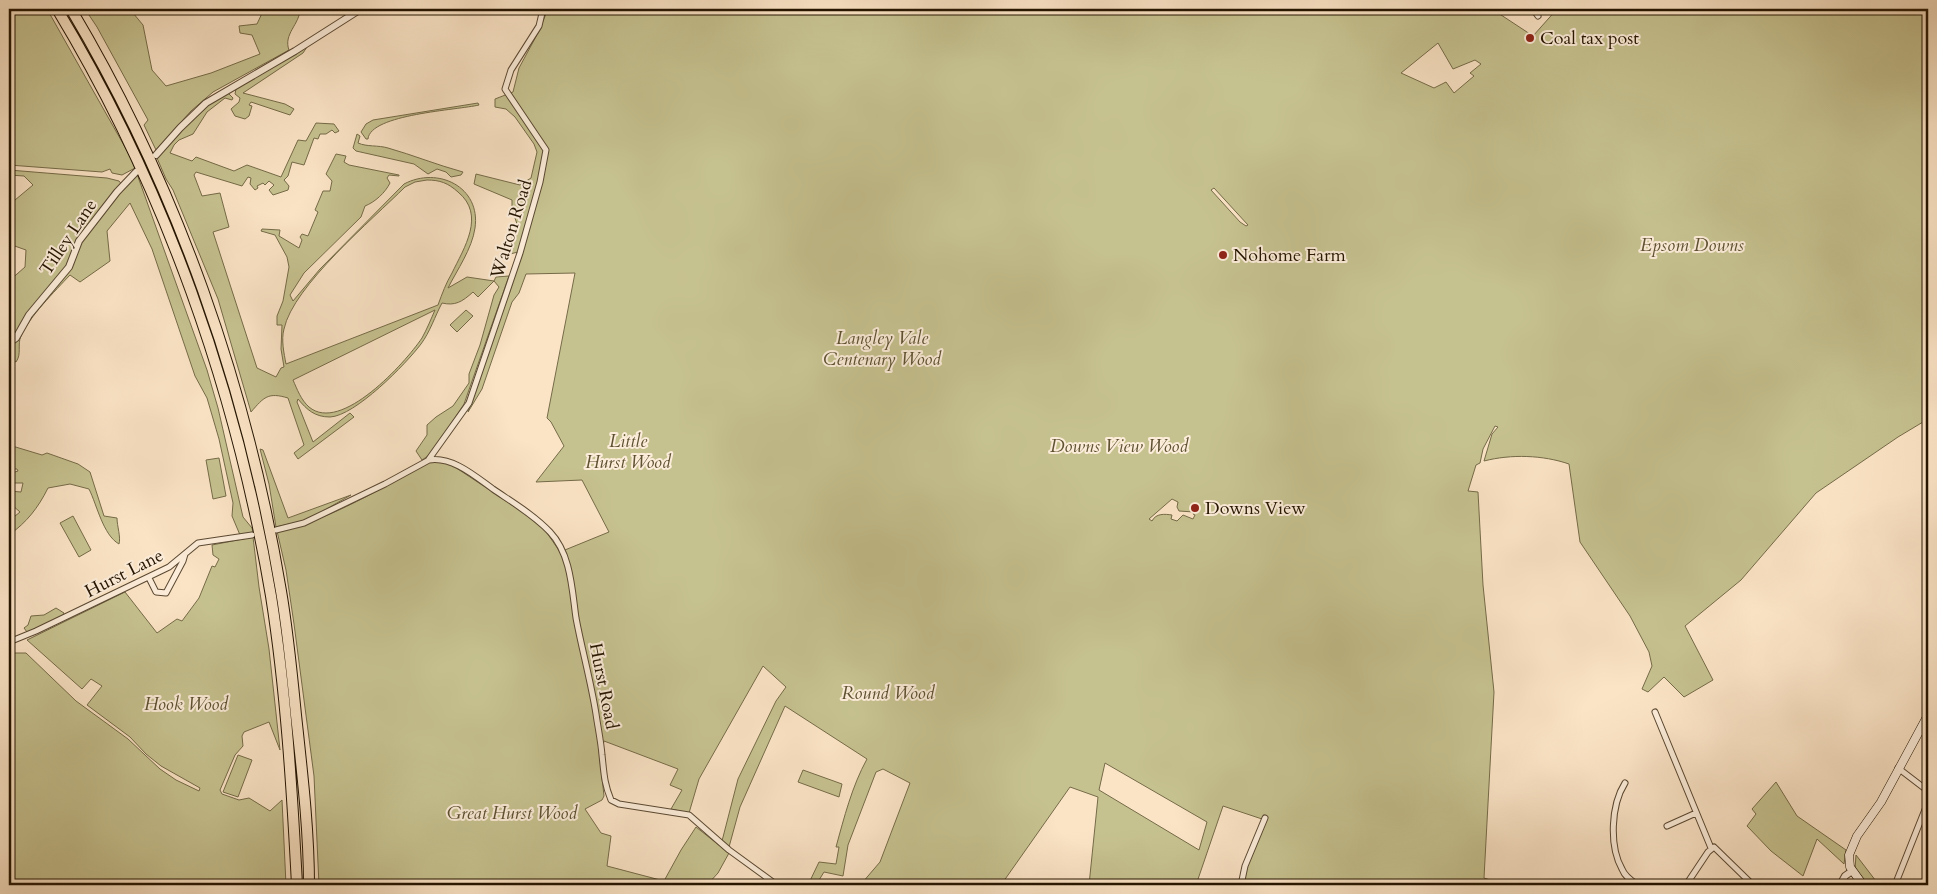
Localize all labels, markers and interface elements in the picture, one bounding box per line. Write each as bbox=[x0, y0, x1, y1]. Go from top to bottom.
place label: Coal tax post bbox=[1540, 26, 1639, 51]
marker: Coal tax post bbox=[1524, 32, 1536, 44]
street label: Walton Road bbox=[484, 176, 539, 283]
street label: Tilley Lane bbox=[34, 194, 103, 280]
park label: Epsom Downs bbox=[1640, 233, 1744, 258]
place label: Nohome Farm bbox=[1233, 243, 1347, 268]
marker: Nohome Farm bbox=[1217, 249, 1229, 261]
park label: Langley Vale Centenary Wood bbox=[823, 326, 942, 372]
park label: Little Hurst Wood bbox=[585, 429, 672, 475]
park label: Downs View Wood bbox=[1050, 434, 1189, 459]
place label: Downs View bbox=[1205, 496, 1306, 521]
marker: Downs View bbox=[1189, 502, 1201, 514]
street label: Hurst Lane bbox=[81, 543, 168, 604]
street label: Hurst Road bbox=[583, 641, 624, 732]
park label: Round Wood bbox=[842, 681, 936, 706]
park label: Hook Wood bbox=[144, 692, 229, 717]
park label: Great Hurst Wood bbox=[447, 801, 578, 826]

